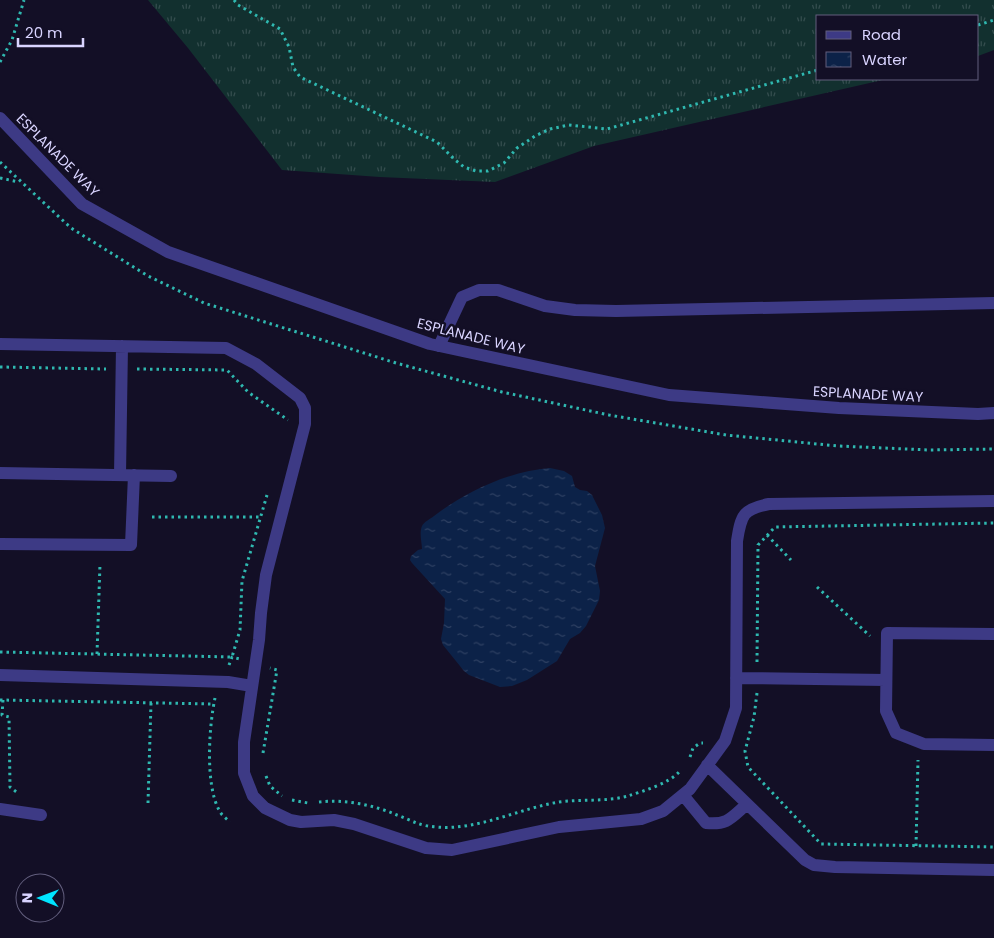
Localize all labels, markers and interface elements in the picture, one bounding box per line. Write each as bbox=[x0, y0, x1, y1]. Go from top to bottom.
scale bar bbox=[18, 15, 82, 47]
legend bbox=[816, 15, 979, 80]
text: 20 m bbox=[25, 22, 63, 43]
text: Road bbox=[862, 24, 901, 45]
text: Water bbox=[862, 49, 908, 70]
street label: ESPLANADE WAY bbox=[12, 109, 104, 201]
street label: ESPLANADE WAY bbox=[415, 313, 527, 359]
street label: ESPLANADE WAY bbox=[812, 381, 924, 407]
north arrow bbox=[15, 873, 65, 923]
text: N bbox=[17, 892, 37, 903]

